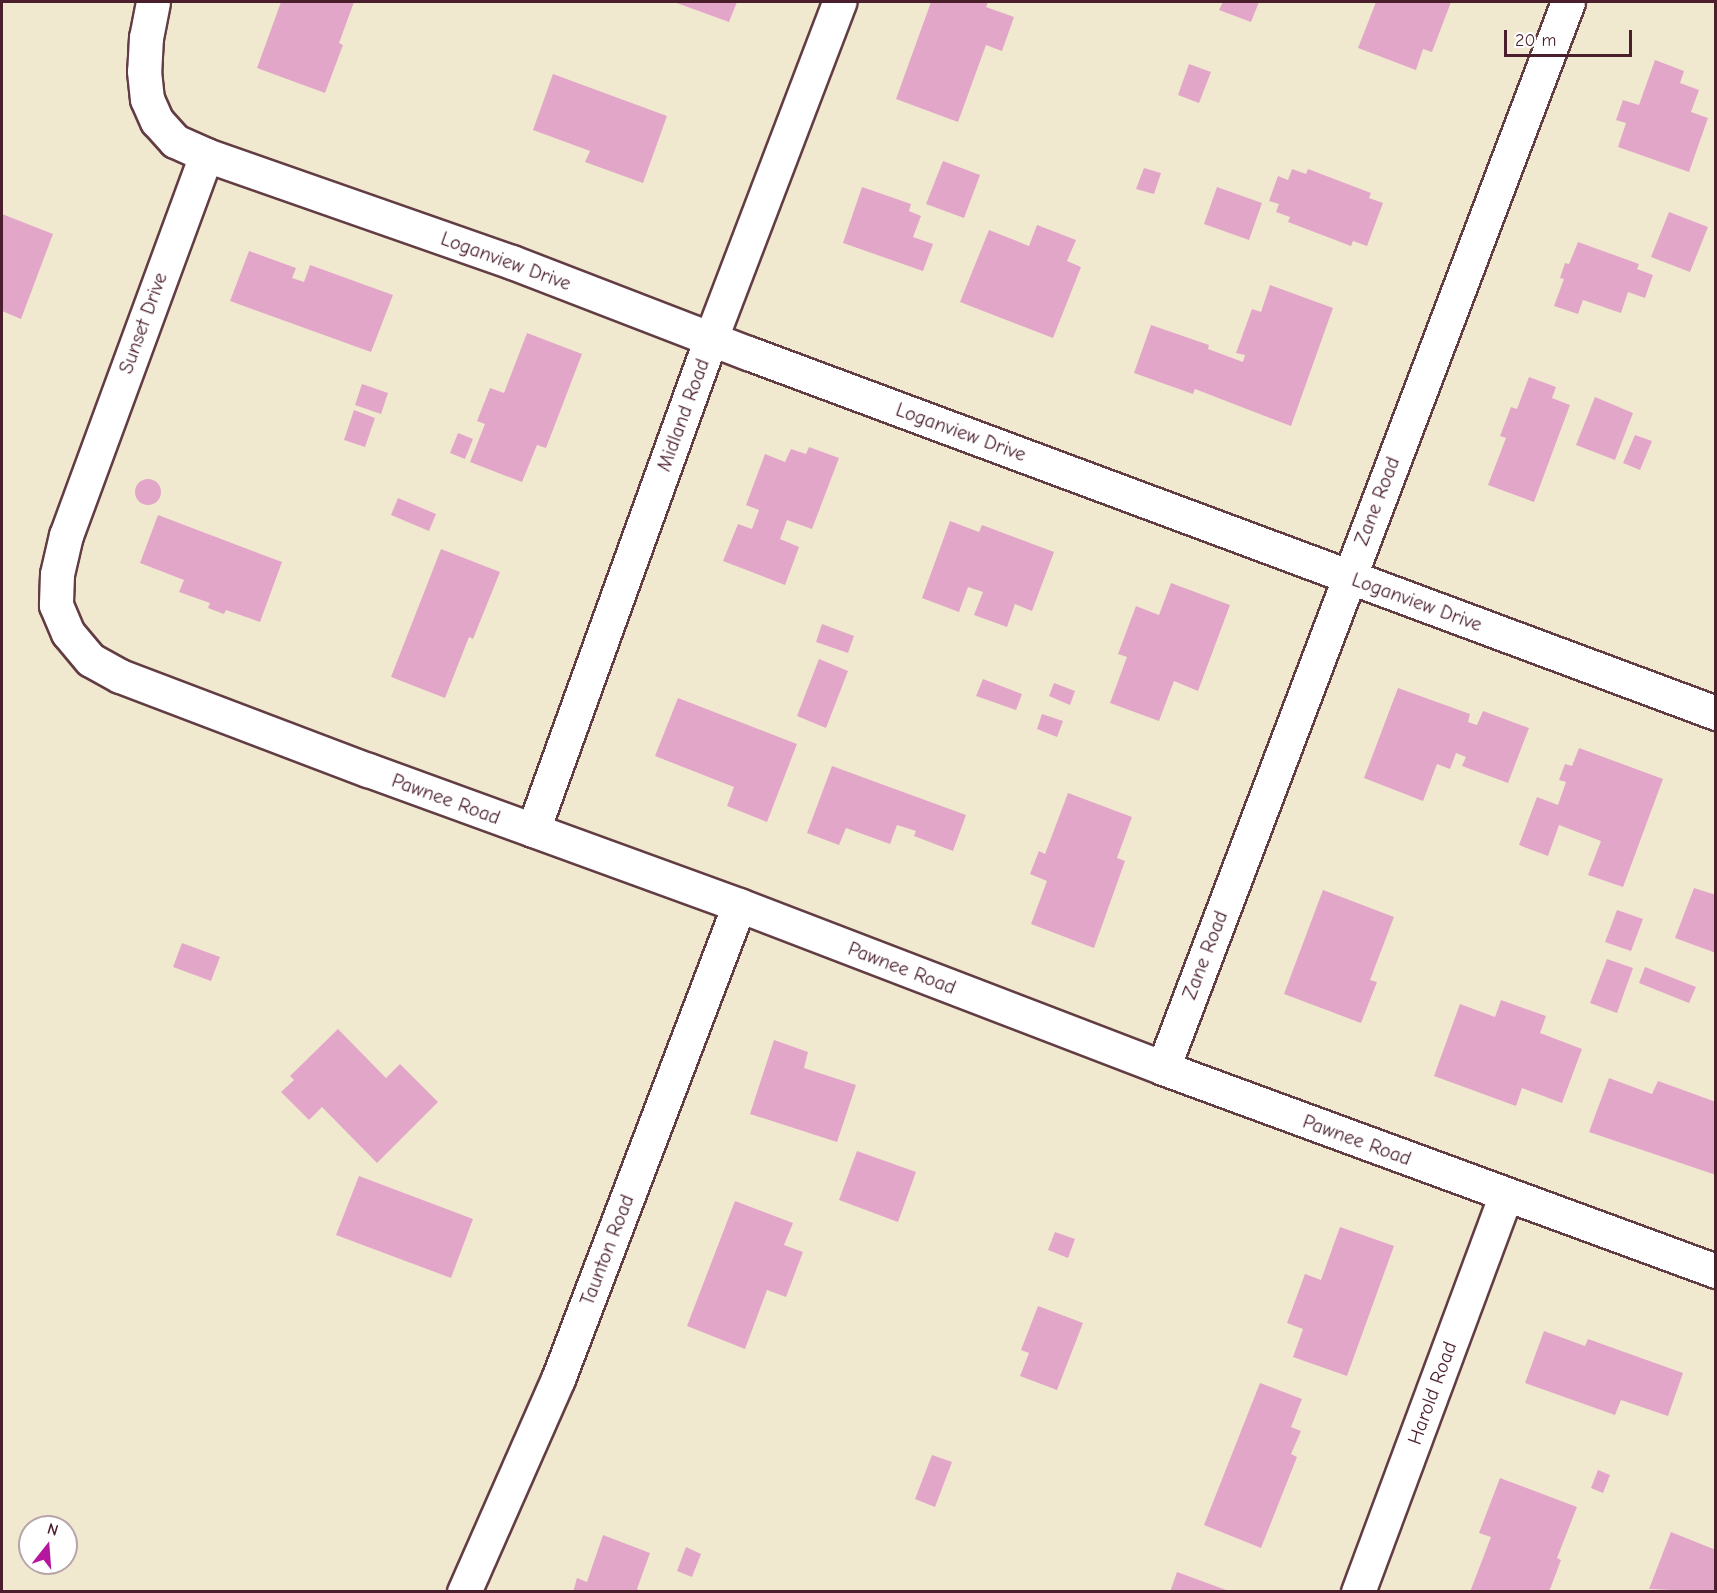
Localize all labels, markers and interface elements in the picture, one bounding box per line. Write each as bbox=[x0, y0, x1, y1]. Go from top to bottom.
scale bar bbox=[1507, 18, 1634, 56]
text: 20 m bbox=[1515, 30, 1556, 51]
street label: Loganview Drive bbox=[438, 226, 574, 296]
street label: Sunset Drive bbox=[114, 269, 172, 377]
street label: Midland Road bbox=[652, 355, 714, 475]
street label: Loganview Drive bbox=[893, 397, 1029, 467]
street label: Zane Road bbox=[1349, 453, 1405, 549]
street label: Loganview Drive bbox=[1349, 567, 1485, 637]
street label: Pawnee Road bbox=[389, 768, 503, 830]
street label: Zane Road bbox=[1177, 907, 1233, 1003]
street label: Pawnee Road bbox=[845, 936, 959, 1000]
street label: Pawnee Road bbox=[1300, 1109, 1414, 1171]
street label: Taunton Road bbox=[575, 1191, 639, 1309]
street label: Harold Road bbox=[1402, 1338, 1462, 1448]
north arrow bbox=[18, 1515, 78, 1575]
text: N bbox=[45, 1520, 60, 1540]

